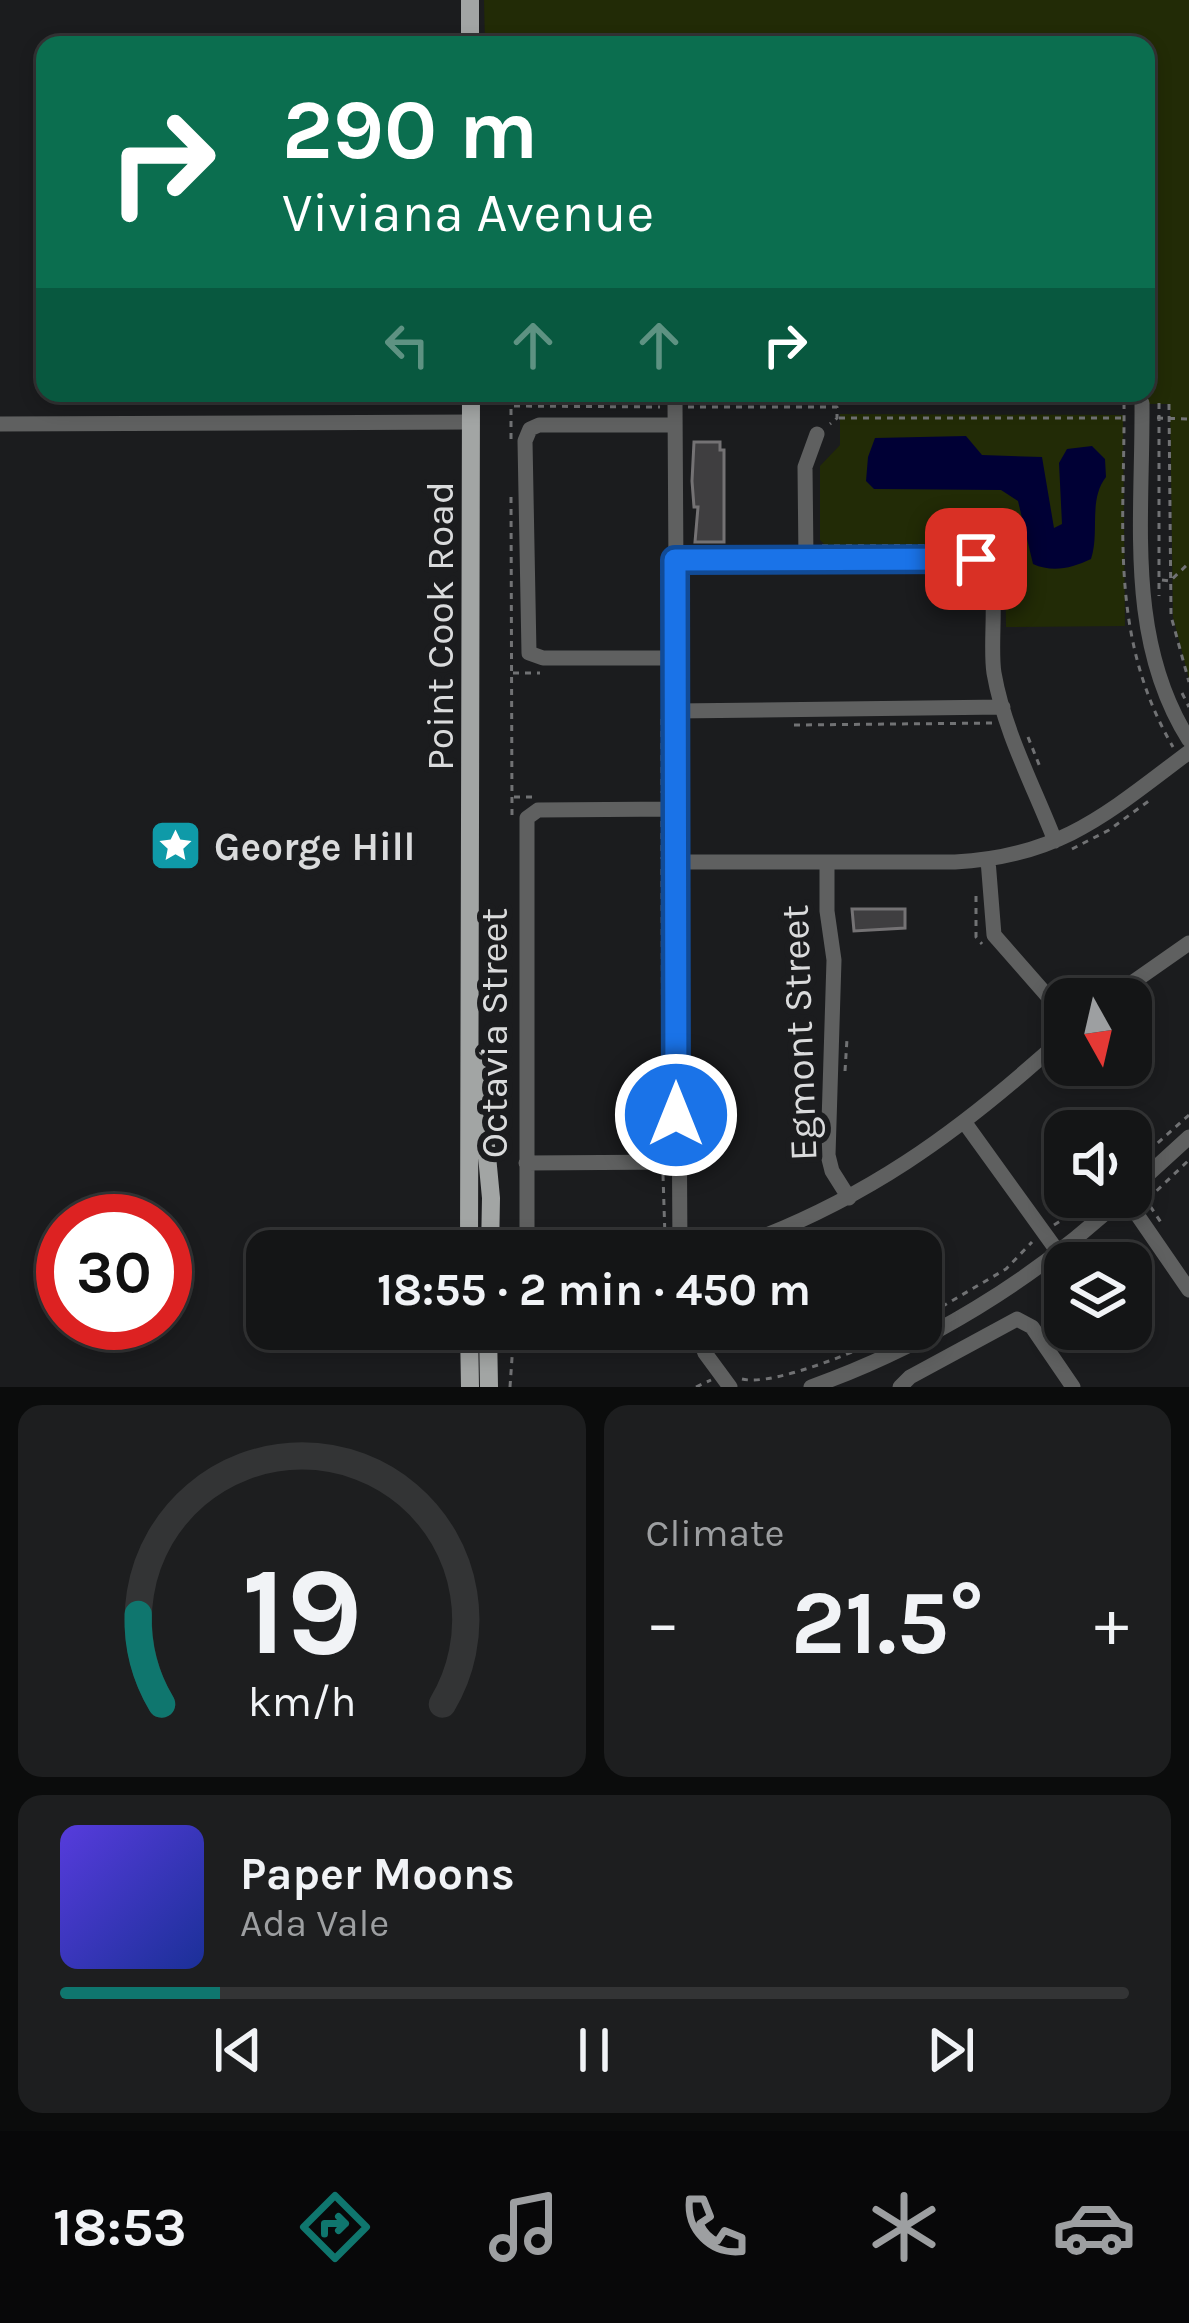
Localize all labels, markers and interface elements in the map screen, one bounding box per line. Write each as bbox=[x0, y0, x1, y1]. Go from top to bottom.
text: 290 m bbox=[282, 81, 538, 179]
icon: right bbox=[84, 84, 240, 240]
text: Viviana Avenue bbox=[282, 181, 654, 245]
icon: left bbox=[374, 312, 440, 378]
icon: ahead bbox=[500, 312, 566, 378]
icon: ahead bbox=[626, 312, 692, 378]
icon: right bbox=[752, 312, 818, 378]
street label: Point Cook Road bbox=[417, 481, 463, 771]
pin bbox=[925, 508, 1027, 610]
icon: arrive bbox=[943, 526, 1009, 592]
place icon: George Hill bbox=[147, 818, 203, 874]
place label: George Hill bbox=[214, 824, 415, 870]
street label: Egmont Street bbox=[772, 904, 826, 1162]
street label: Octavia Street bbox=[471, 908, 517, 1158]
north arrow bbox=[1044, 978, 1152, 1086]
map controls bbox=[1044, 978, 1152, 1350]
position arrow bbox=[613, 1052, 739, 1178]
button: sound bbox=[1044, 1110, 1152, 1218]
speed limit sign: 30 bbox=[36, 1194, 192, 1350]
button: layers bbox=[1044, 1242, 1152, 1350]
text: 18:55 · 2 min · 450 m bbox=[377, 1264, 811, 1316]
text: Climate bbox=[646, 1510, 785, 1556]
text: 19 bbox=[241, 1539, 362, 1684]
text: 21.5° bbox=[791, 1570, 984, 1676]
text: − bbox=[646, 1584, 680, 1662]
text: + bbox=[1094, 1584, 1129, 1662]
text: km/h bbox=[247, 1677, 356, 1727]
text: Paper Moons bbox=[240, 1848, 515, 1900]
text: Ada Vale bbox=[240, 1900, 389, 1946]
icon: previous bbox=[205, 2017, 271, 2083]
icon: pause bbox=[561, 2017, 627, 2083]
icon: next bbox=[918, 2017, 984, 2083]
icon: directions bbox=[293, 2185, 377, 2269]
icon: music bbox=[482, 2185, 566, 2269]
icon: phone bbox=[672, 2185, 756, 2269]
icon: climate bbox=[862, 2185, 946, 2269]
icon: car bbox=[1052, 2185, 1136, 2269]
text: 18:53 bbox=[53, 2195, 187, 2259]

